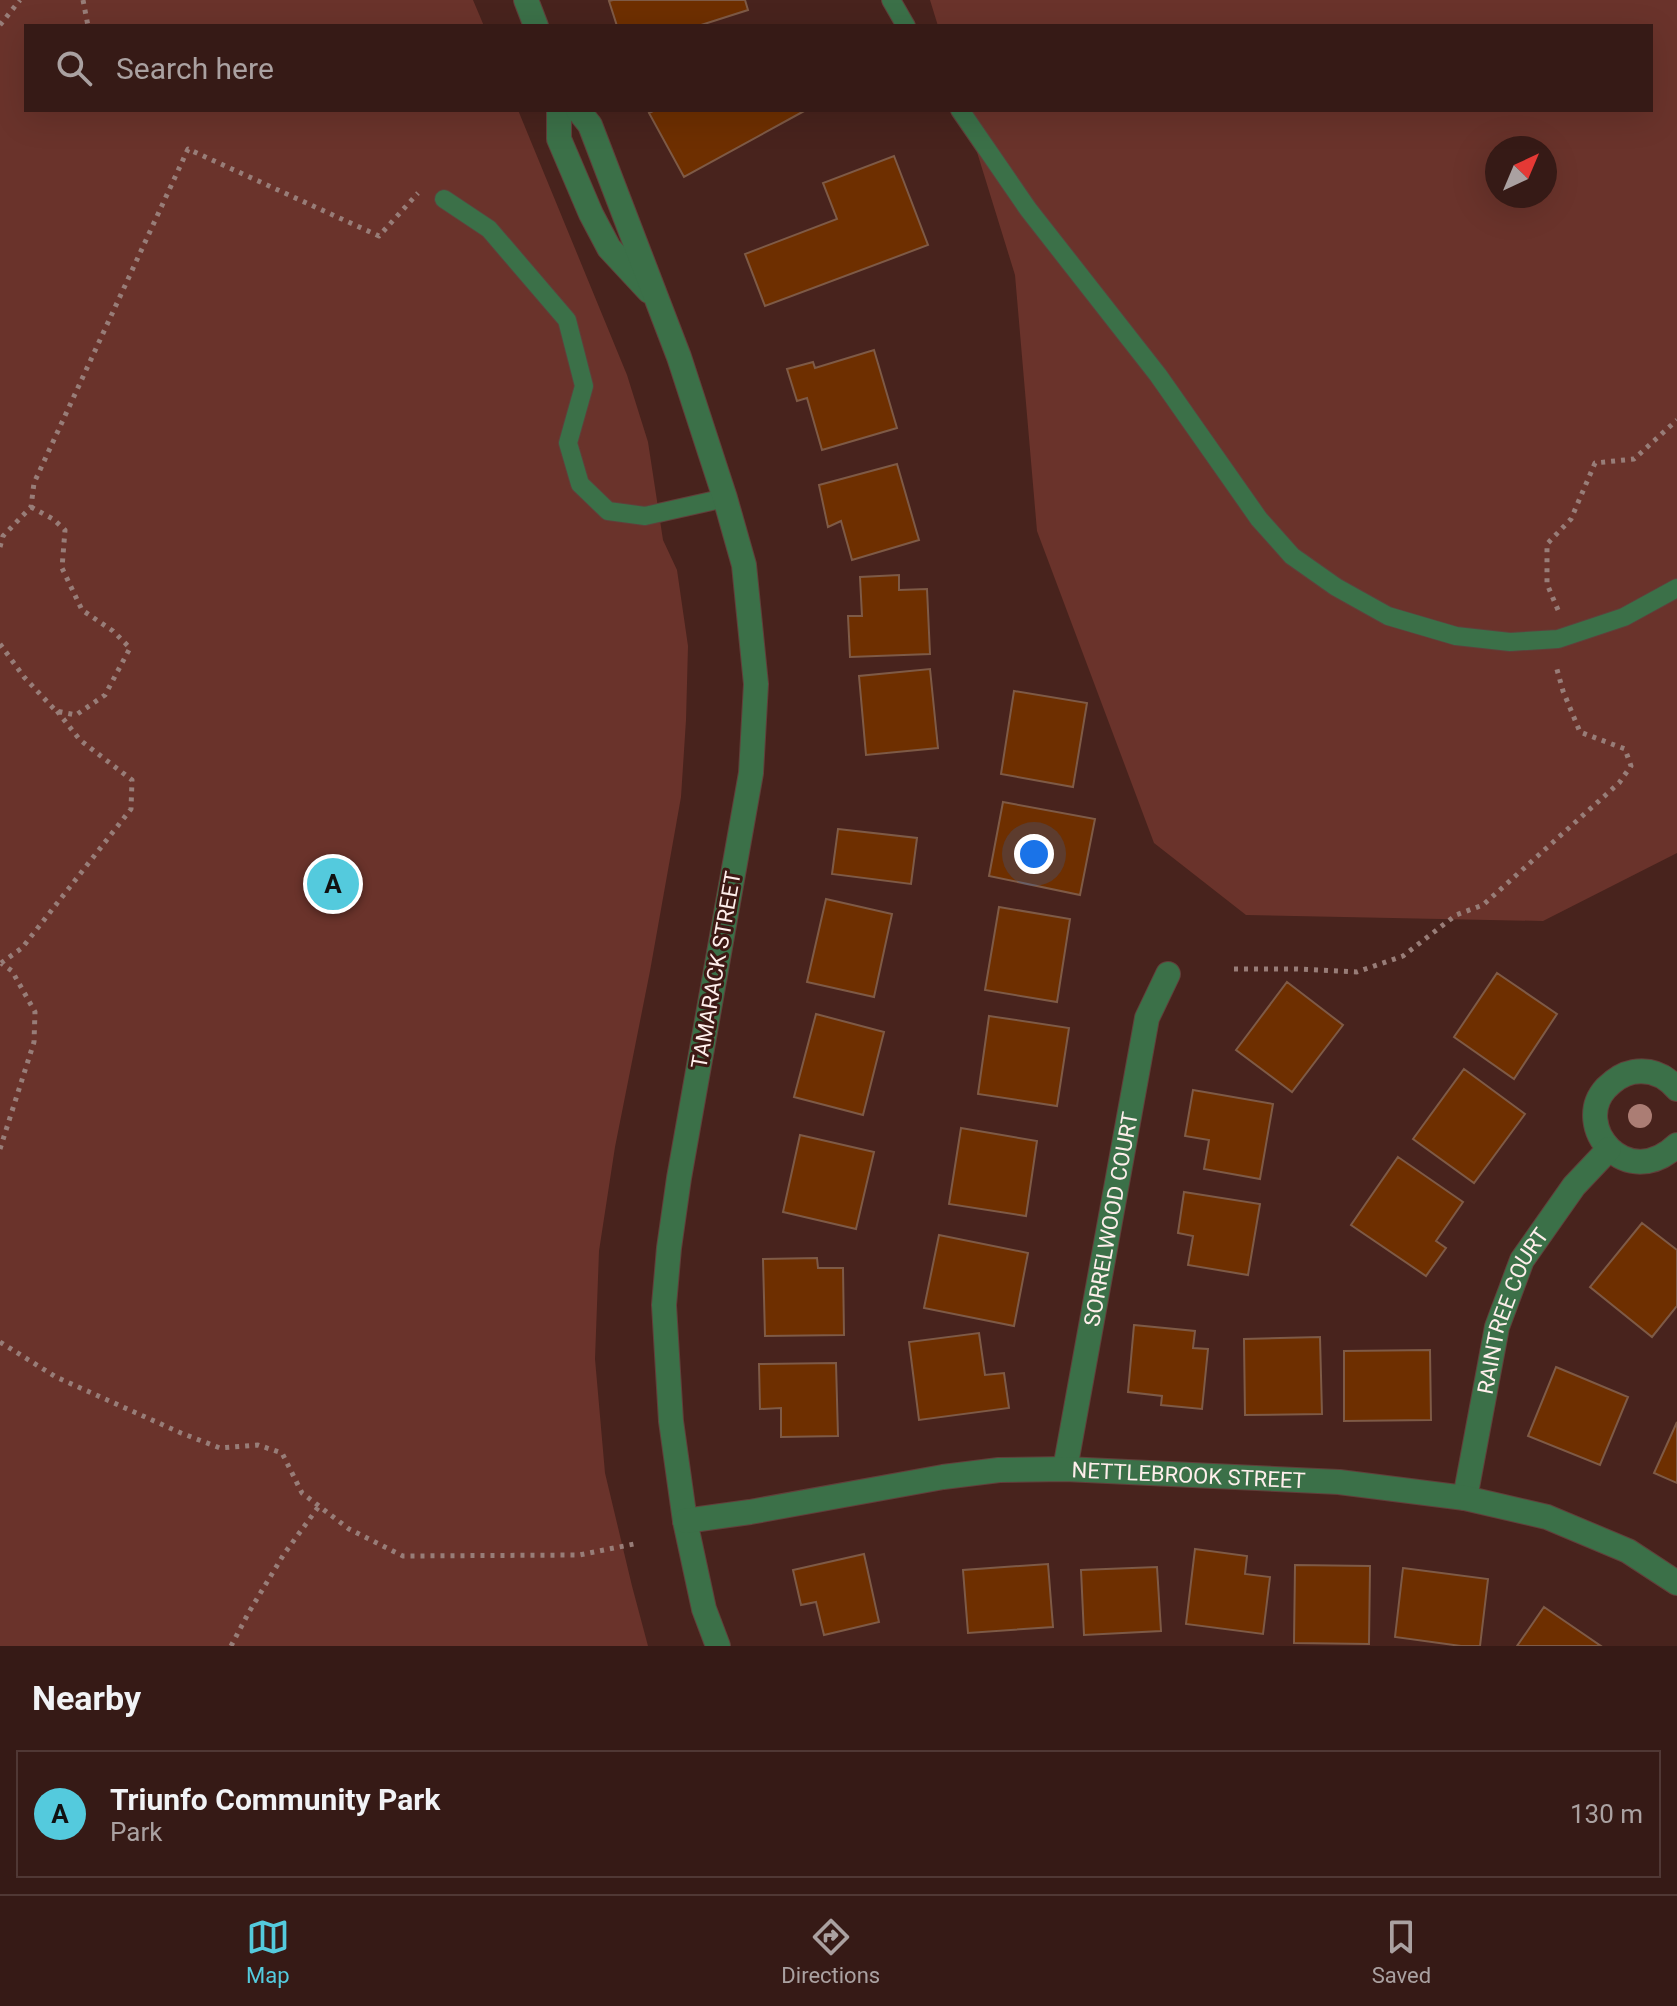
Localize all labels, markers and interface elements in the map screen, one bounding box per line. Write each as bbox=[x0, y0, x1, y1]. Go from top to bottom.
search box bbox=[24, 24, 1653, 112]
icon: search bbox=[52, 46, 96, 90]
text: Search here bbox=[116, 51, 274, 86]
north arrow bbox=[1485, 136, 1557, 208]
your location bbox=[1014, 834, 1054, 874]
pin: A bbox=[307, 854, 359, 914]
street label: TAMARACK STREET bbox=[686, 869, 746, 1071]
street label: SORRELWOOD COURT bbox=[1079, 1110, 1142, 1328]
street label: RAINTREE COURT bbox=[1472, 1223, 1553, 1396]
street label: NETTLEBROOK STREET bbox=[1071, 1457, 1306, 1493]
text: Nearby bbox=[32, 1678, 141, 1718]
text: Triunfo Community Park bbox=[110, 1782, 440, 1817]
text: A bbox=[51, 1799, 69, 1829]
text: 130 m bbox=[1570, 1799, 1643, 1829]
text: Park bbox=[110, 1817, 162, 1847]
tab: Map bbox=[246, 1915, 290, 1988]
tab: Directions bbox=[781, 1915, 880, 1988]
tab: Saved bbox=[1372, 1915, 1431, 1988]

